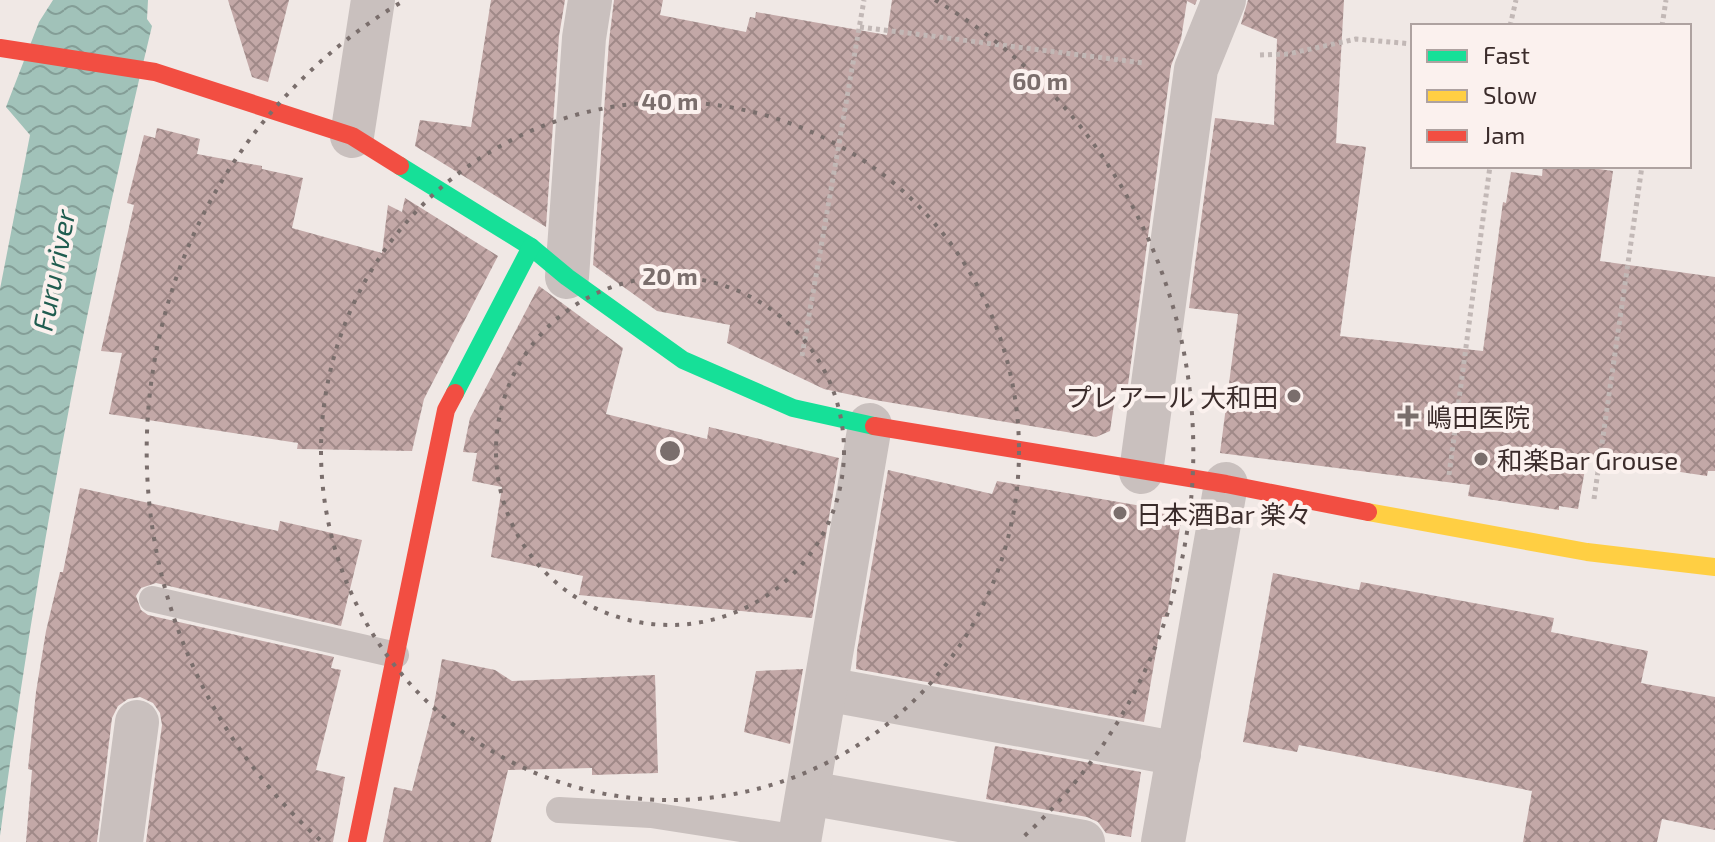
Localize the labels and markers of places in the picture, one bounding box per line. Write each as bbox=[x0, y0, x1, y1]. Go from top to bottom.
place label: プレアール 大和田 bbox=[1066, 381, 1278, 412]
marker: プレアール 大和田 bbox=[1285, 387, 1303, 405]
place label: 嶋田医院 bbox=[1426, 401, 1530, 432]
marker: 嶋田医院 bbox=[1397, 405, 1419, 427]
centre of rings bbox=[656, 437, 684, 465]
place label: 和楽Bar Grouse bbox=[1497, 444, 1678, 475]
marker: 和楽Bar Grouse bbox=[1472, 450, 1490, 468]
place label: 日本酒Bar 楽々 bbox=[1136, 498, 1312, 529]
marker: 日本酒Bar 楽々 bbox=[1111, 504, 1129, 522]

